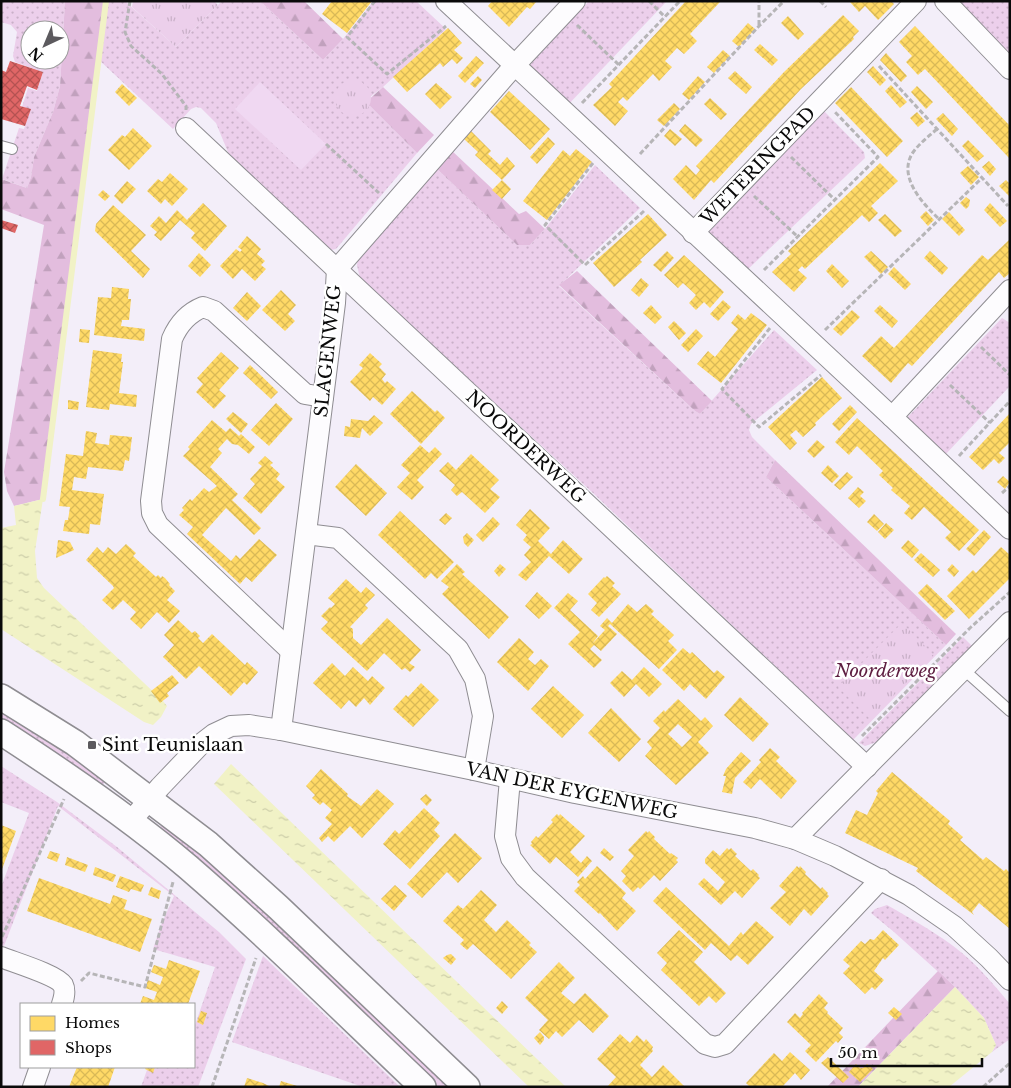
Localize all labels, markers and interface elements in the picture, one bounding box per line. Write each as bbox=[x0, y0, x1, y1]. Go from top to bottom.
north arrow bbox=[20, 20, 70, 70]
text: N bbox=[25, 43, 47, 65]
street label: WETERINGPAD bbox=[695, 102, 820, 231]
street label: SLAGENWEG bbox=[310, 283, 346, 418]
street label: NOORDERWEG bbox=[461, 386, 591, 508]
park label: Noorderweg bbox=[834, 660, 938, 682]
place label: Sint Teunislaan bbox=[102, 734, 243, 756]
marker: Sint Teunislaan bbox=[86, 739, 98, 751]
street label: VAN DER EYGENWEG bbox=[463, 758, 680, 824]
legend bbox=[20, 1003, 195, 1068]
text: Homes bbox=[65, 1013, 120, 1032]
scale bar bbox=[831, 1036, 982, 1068]
text: Shops bbox=[65, 1038, 112, 1057]
text: 50 m bbox=[838, 1043, 878, 1062]

